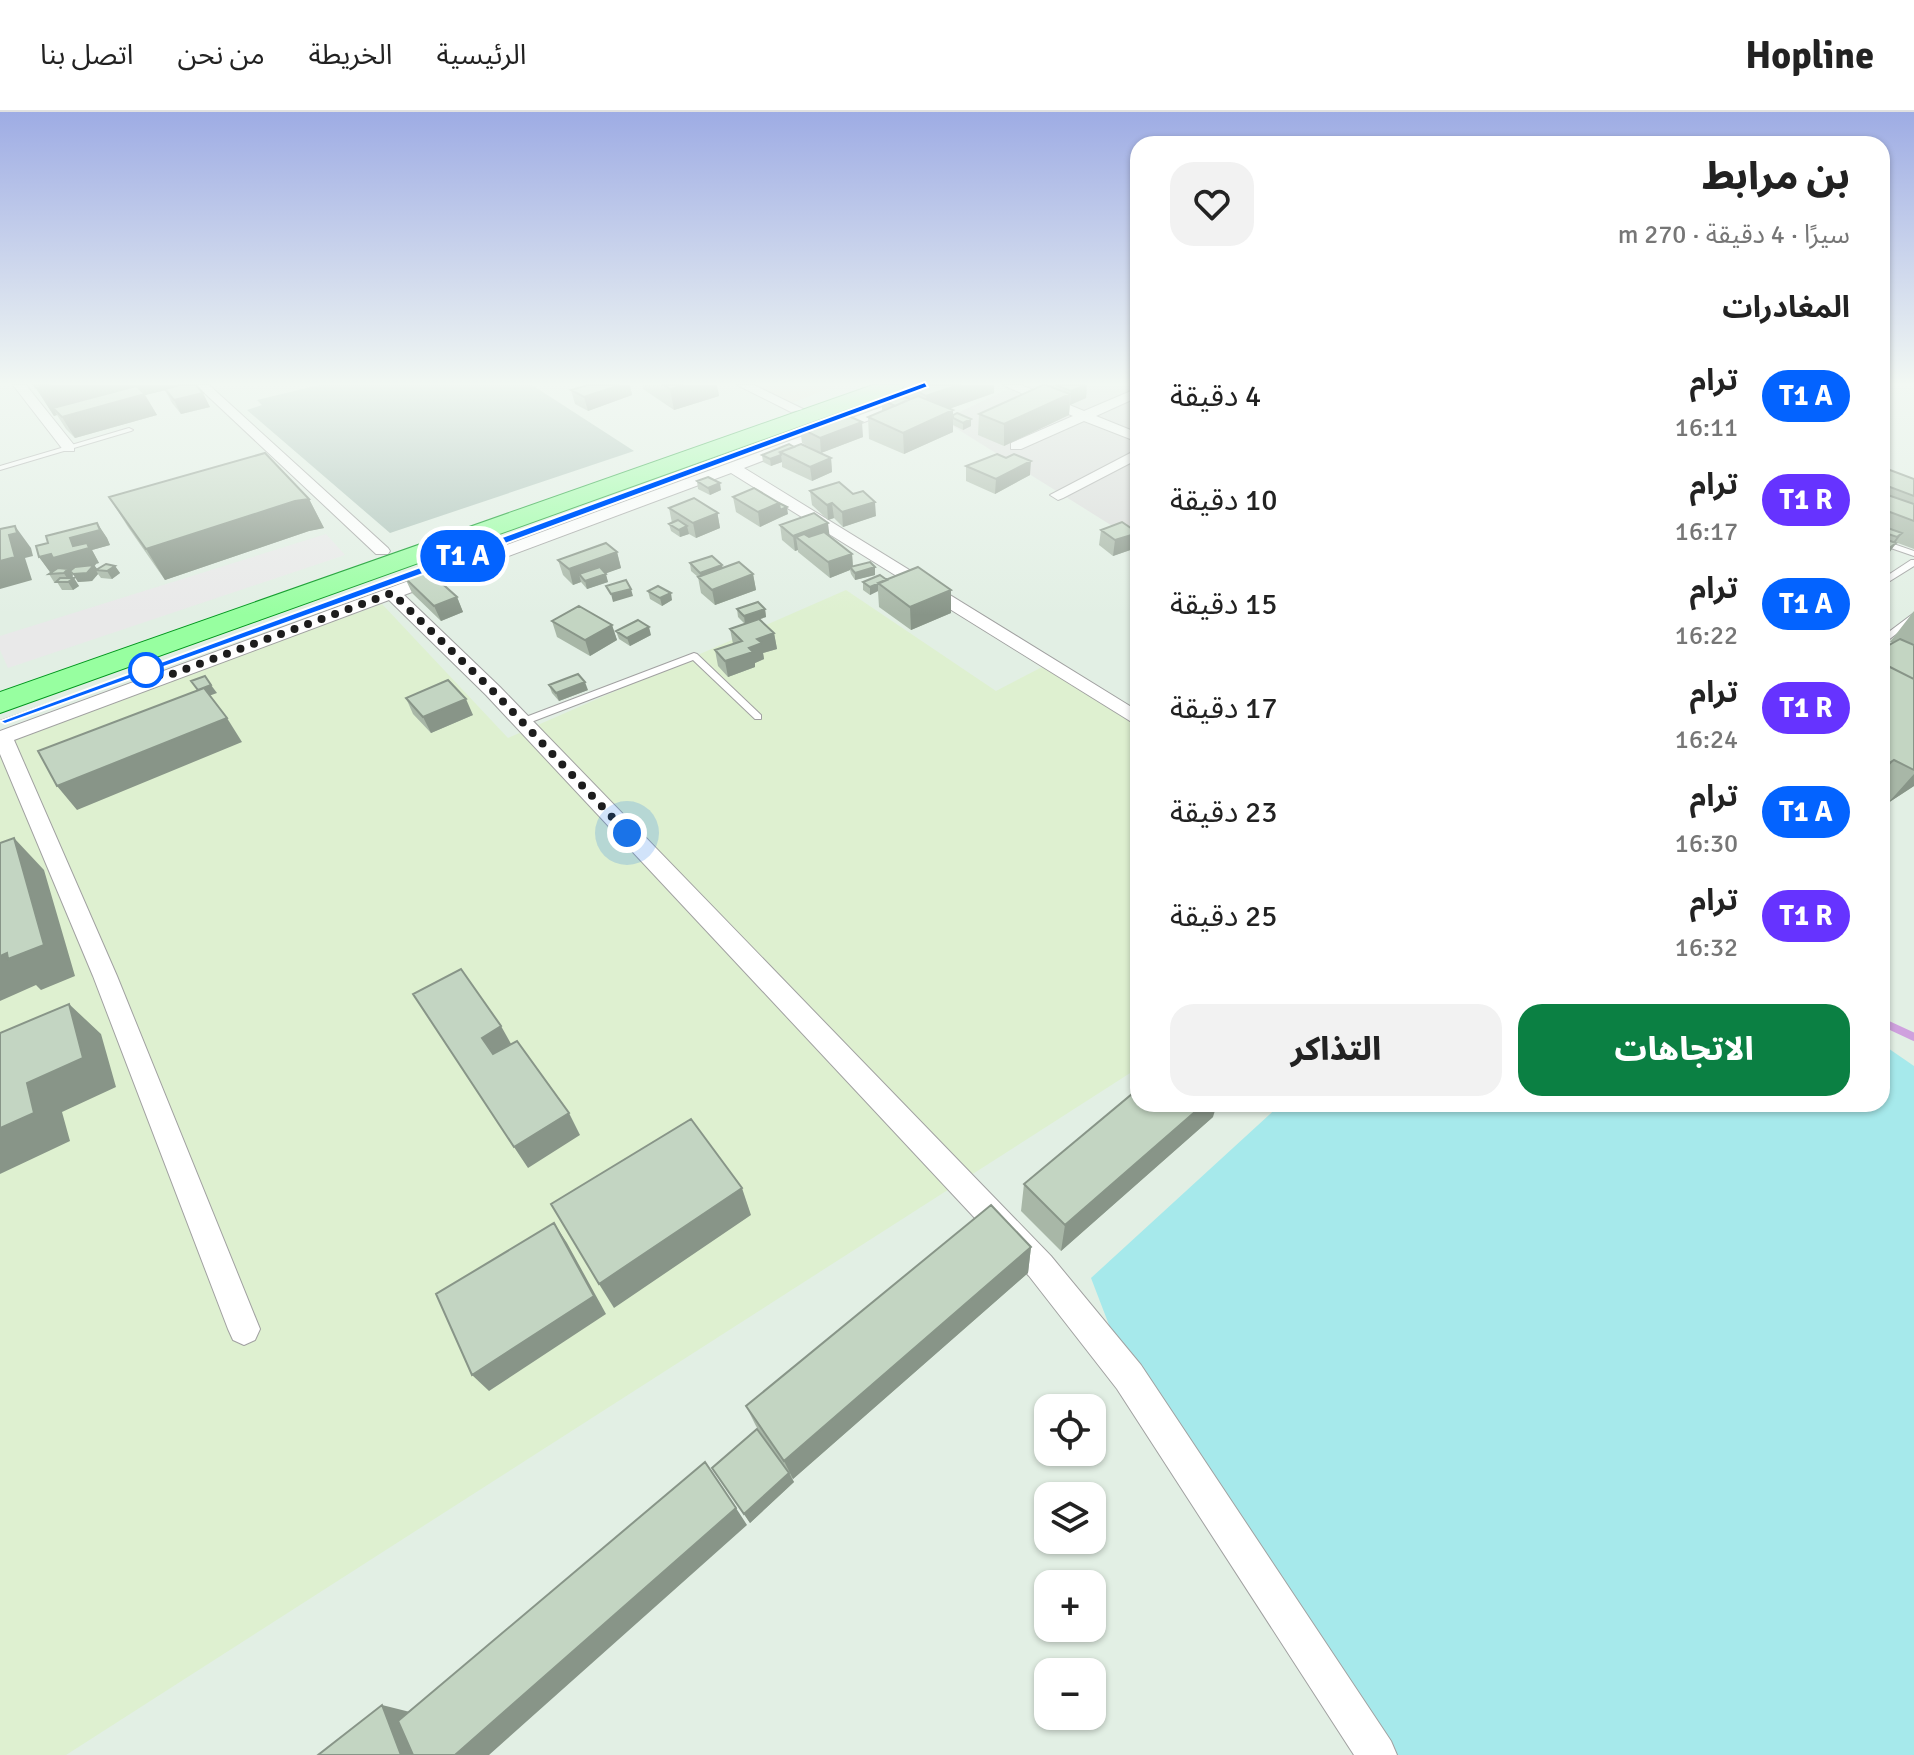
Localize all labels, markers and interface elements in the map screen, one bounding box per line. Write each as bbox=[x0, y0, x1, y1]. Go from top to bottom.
text: Hopline bbox=[1745, 32, 1874, 79]
text: اتصل بنا bbox=[40, 38, 134, 72]
text: من نحن bbox=[178, 38, 265, 72]
text: الخريطة bbox=[309, 38, 393, 72]
text: الرئيسية bbox=[437, 38, 527, 72]
text: بن مرابط bbox=[1702, 153, 1850, 200]
button: heart bbox=[1170, 162, 1254, 246]
text: سيرًا · 4 دقيقة · 270 m bbox=[1618, 219, 1850, 251]
text: المغادرات bbox=[1722, 289, 1850, 326]
text: ترام bbox=[1690, 362, 1738, 399]
text: 4 دقيقة bbox=[1170, 378, 1261, 415]
text: T1 A bbox=[1779, 379, 1833, 413]
text: 16:11 bbox=[1675, 412, 1738, 444]
text: ترام bbox=[1690, 466, 1738, 503]
text: 10 دقيقة bbox=[1170, 482, 1277, 519]
text: T1 R bbox=[1780, 483, 1832, 517]
text: 16:17 bbox=[1675, 516, 1738, 548]
line badge: T1 A bbox=[407, 530, 519, 582]
text: T1 A bbox=[436, 539, 490, 573]
text: ترام bbox=[1690, 570, 1738, 607]
text: 15 دقيقة bbox=[1170, 586, 1277, 623]
text: T1 A bbox=[1779, 587, 1833, 621]
text: 16:22 bbox=[1675, 620, 1738, 652]
unlabelled marker bbox=[129, 653, 163, 687]
text: ترام bbox=[1690, 674, 1738, 711]
text: 17 دقيقة bbox=[1170, 690, 1277, 727]
text: T1 R bbox=[1780, 691, 1832, 725]
text: 16:24 bbox=[1675, 724, 1738, 756]
text: ترام bbox=[1690, 778, 1738, 815]
text: 23 دقيقة bbox=[1170, 794, 1277, 831]
text: T1 A bbox=[1779, 795, 1833, 829]
your location bbox=[607, 813, 647, 853]
text: 16:30 bbox=[1675, 828, 1738, 860]
text: ترام bbox=[1690, 882, 1738, 919]
text: 25 دقيقة bbox=[1170, 898, 1277, 935]
text: T1 R bbox=[1780, 899, 1832, 933]
text: 16:32 bbox=[1675, 932, 1738, 964]
button: التذاكر bbox=[1170, 1004, 1502, 1096]
button: الاتجاهات bbox=[1518, 1004, 1850, 1096]
map controls bbox=[1034, 1394, 1106, 1730]
button: locate bbox=[1034, 1394, 1106, 1466]
button: layers bbox=[1034, 1482, 1106, 1554]
button: + bbox=[1034, 1570, 1106, 1642]
button: − bbox=[1034, 1658, 1106, 1730]

